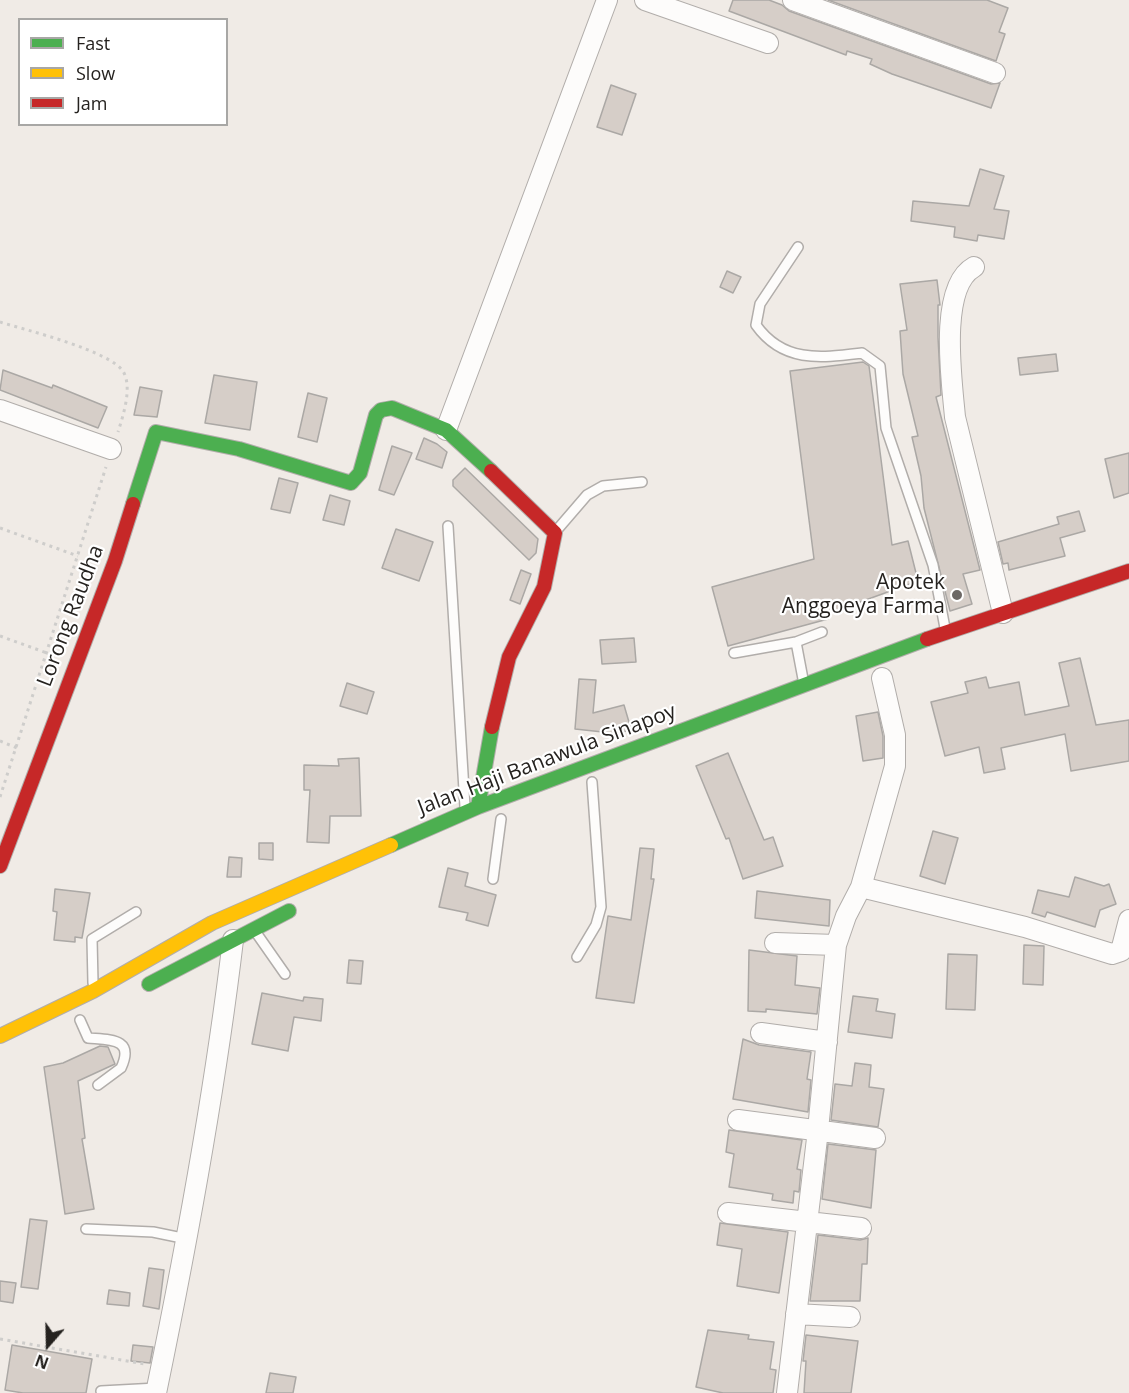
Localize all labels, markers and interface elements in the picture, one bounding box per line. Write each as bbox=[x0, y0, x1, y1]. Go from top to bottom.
legend bbox=[18, 18, 228, 126]
text: Fast bbox=[76, 31, 110, 55]
text: Slow bbox=[76, 61, 115, 85]
text: Jam bbox=[76, 91, 108, 115]
street label: Lorong Raudha bbox=[32, 542, 110, 690]
place label: Apotek Anggoeya Farma bbox=[782, 570, 945, 620]
marker: Apotek Anggoeya Farma bbox=[950, 588, 964, 602]
street label: Jalan Haji Banawula Sinapoy bbox=[414, 699, 680, 821]
north arrow bbox=[18, 1315, 78, 1375]
text: N bbox=[32, 1349, 52, 1374]

